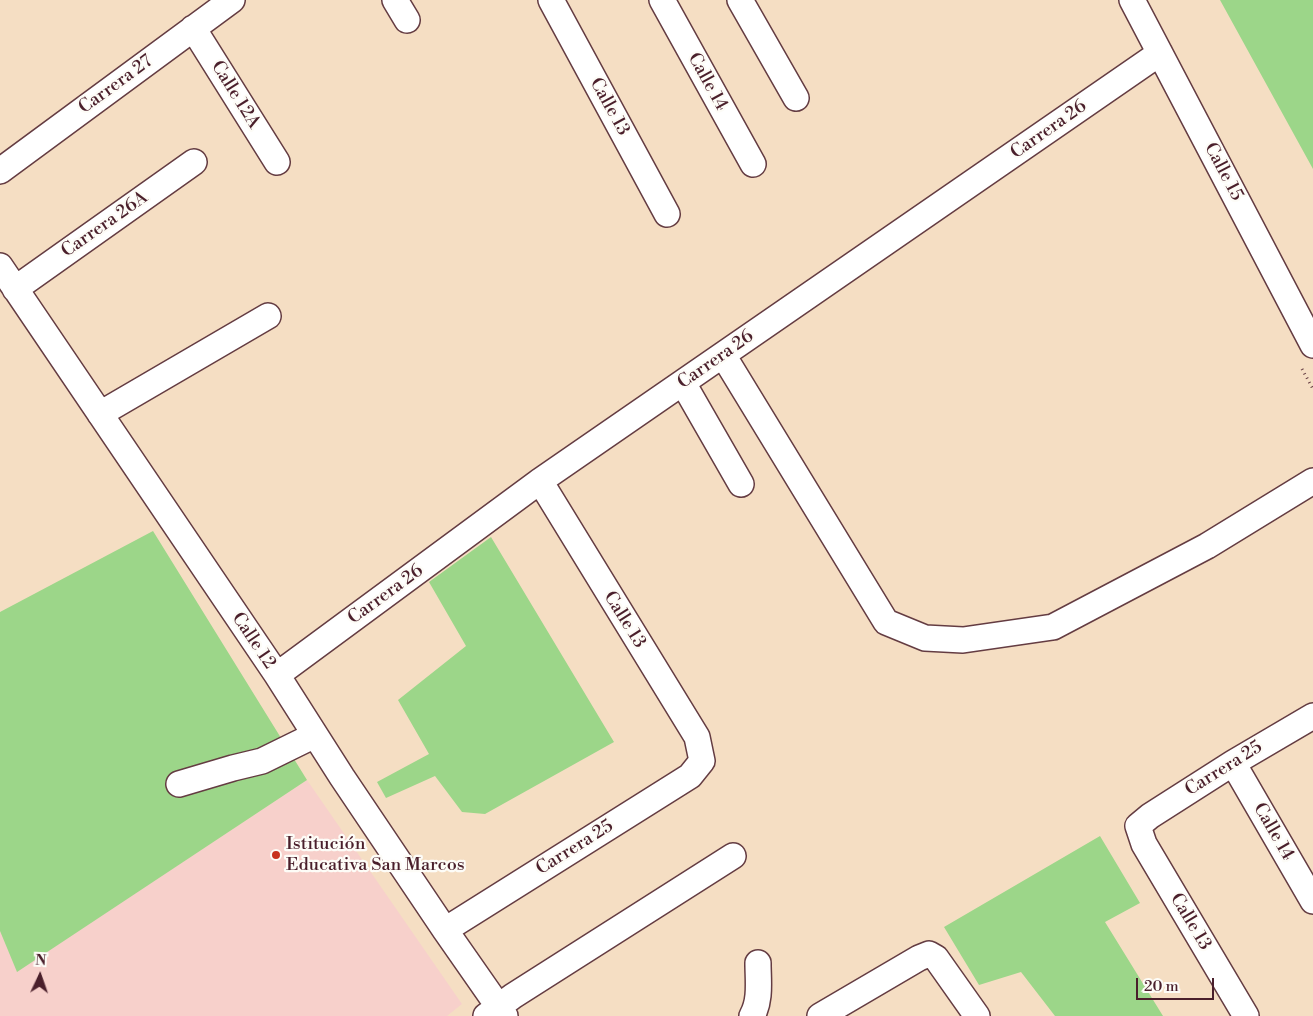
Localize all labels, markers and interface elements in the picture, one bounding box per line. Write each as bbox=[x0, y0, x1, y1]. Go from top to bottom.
street label: Calle 14 bbox=[682, 49, 732, 115]
street label: Carrera 27 bbox=[75, 51, 157, 119]
street label: Calle 12A bbox=[206, 57, 264, 133]
street label: Calle 13 bbox=[584, 74, 634, 140]
street label: Carrera 26 bbox=[1007, 96, 1091, 164]
street label: Calle 15 bbox=[1199, 139, 1247, 205]
street label: Carrera 26A bbox=[58, 187, 152, 263]
street label: Carrera 26 bbox=[674, 326, 758, 394]
street label: Carrera 26 bbox=[344, 560, 428, 630]
street label: Calle 13 bbox=[598, 588, 650, 652]
street label: Calle 12 bbox=[226, 609, 280, 673]
street label: Carrera 25 bbox=[1181, 737, 1267, 801]
street label: Calle 14 bbox=[1248, 799, 1298, 865]
street label: Carrera 25 bbox=[532, 816, 618, 880]
place label: Istitución Educativa San Marcos bbox=[286, 834, 465, 876]
marker: Istitución Educativa San Marcos bbox=[270, 849, 282, 861]
street label: Calle 13 bbox=[1165, 890, 1215, 954]
north arrow bbox=[15, 951, 65, 1001]
text: N bbox=[35, 952, 47, 970]
scale bar bbox=[1138, 968, 1216, 1000]
text: 20 m bbox=[1144, 977, 1179, 996]

